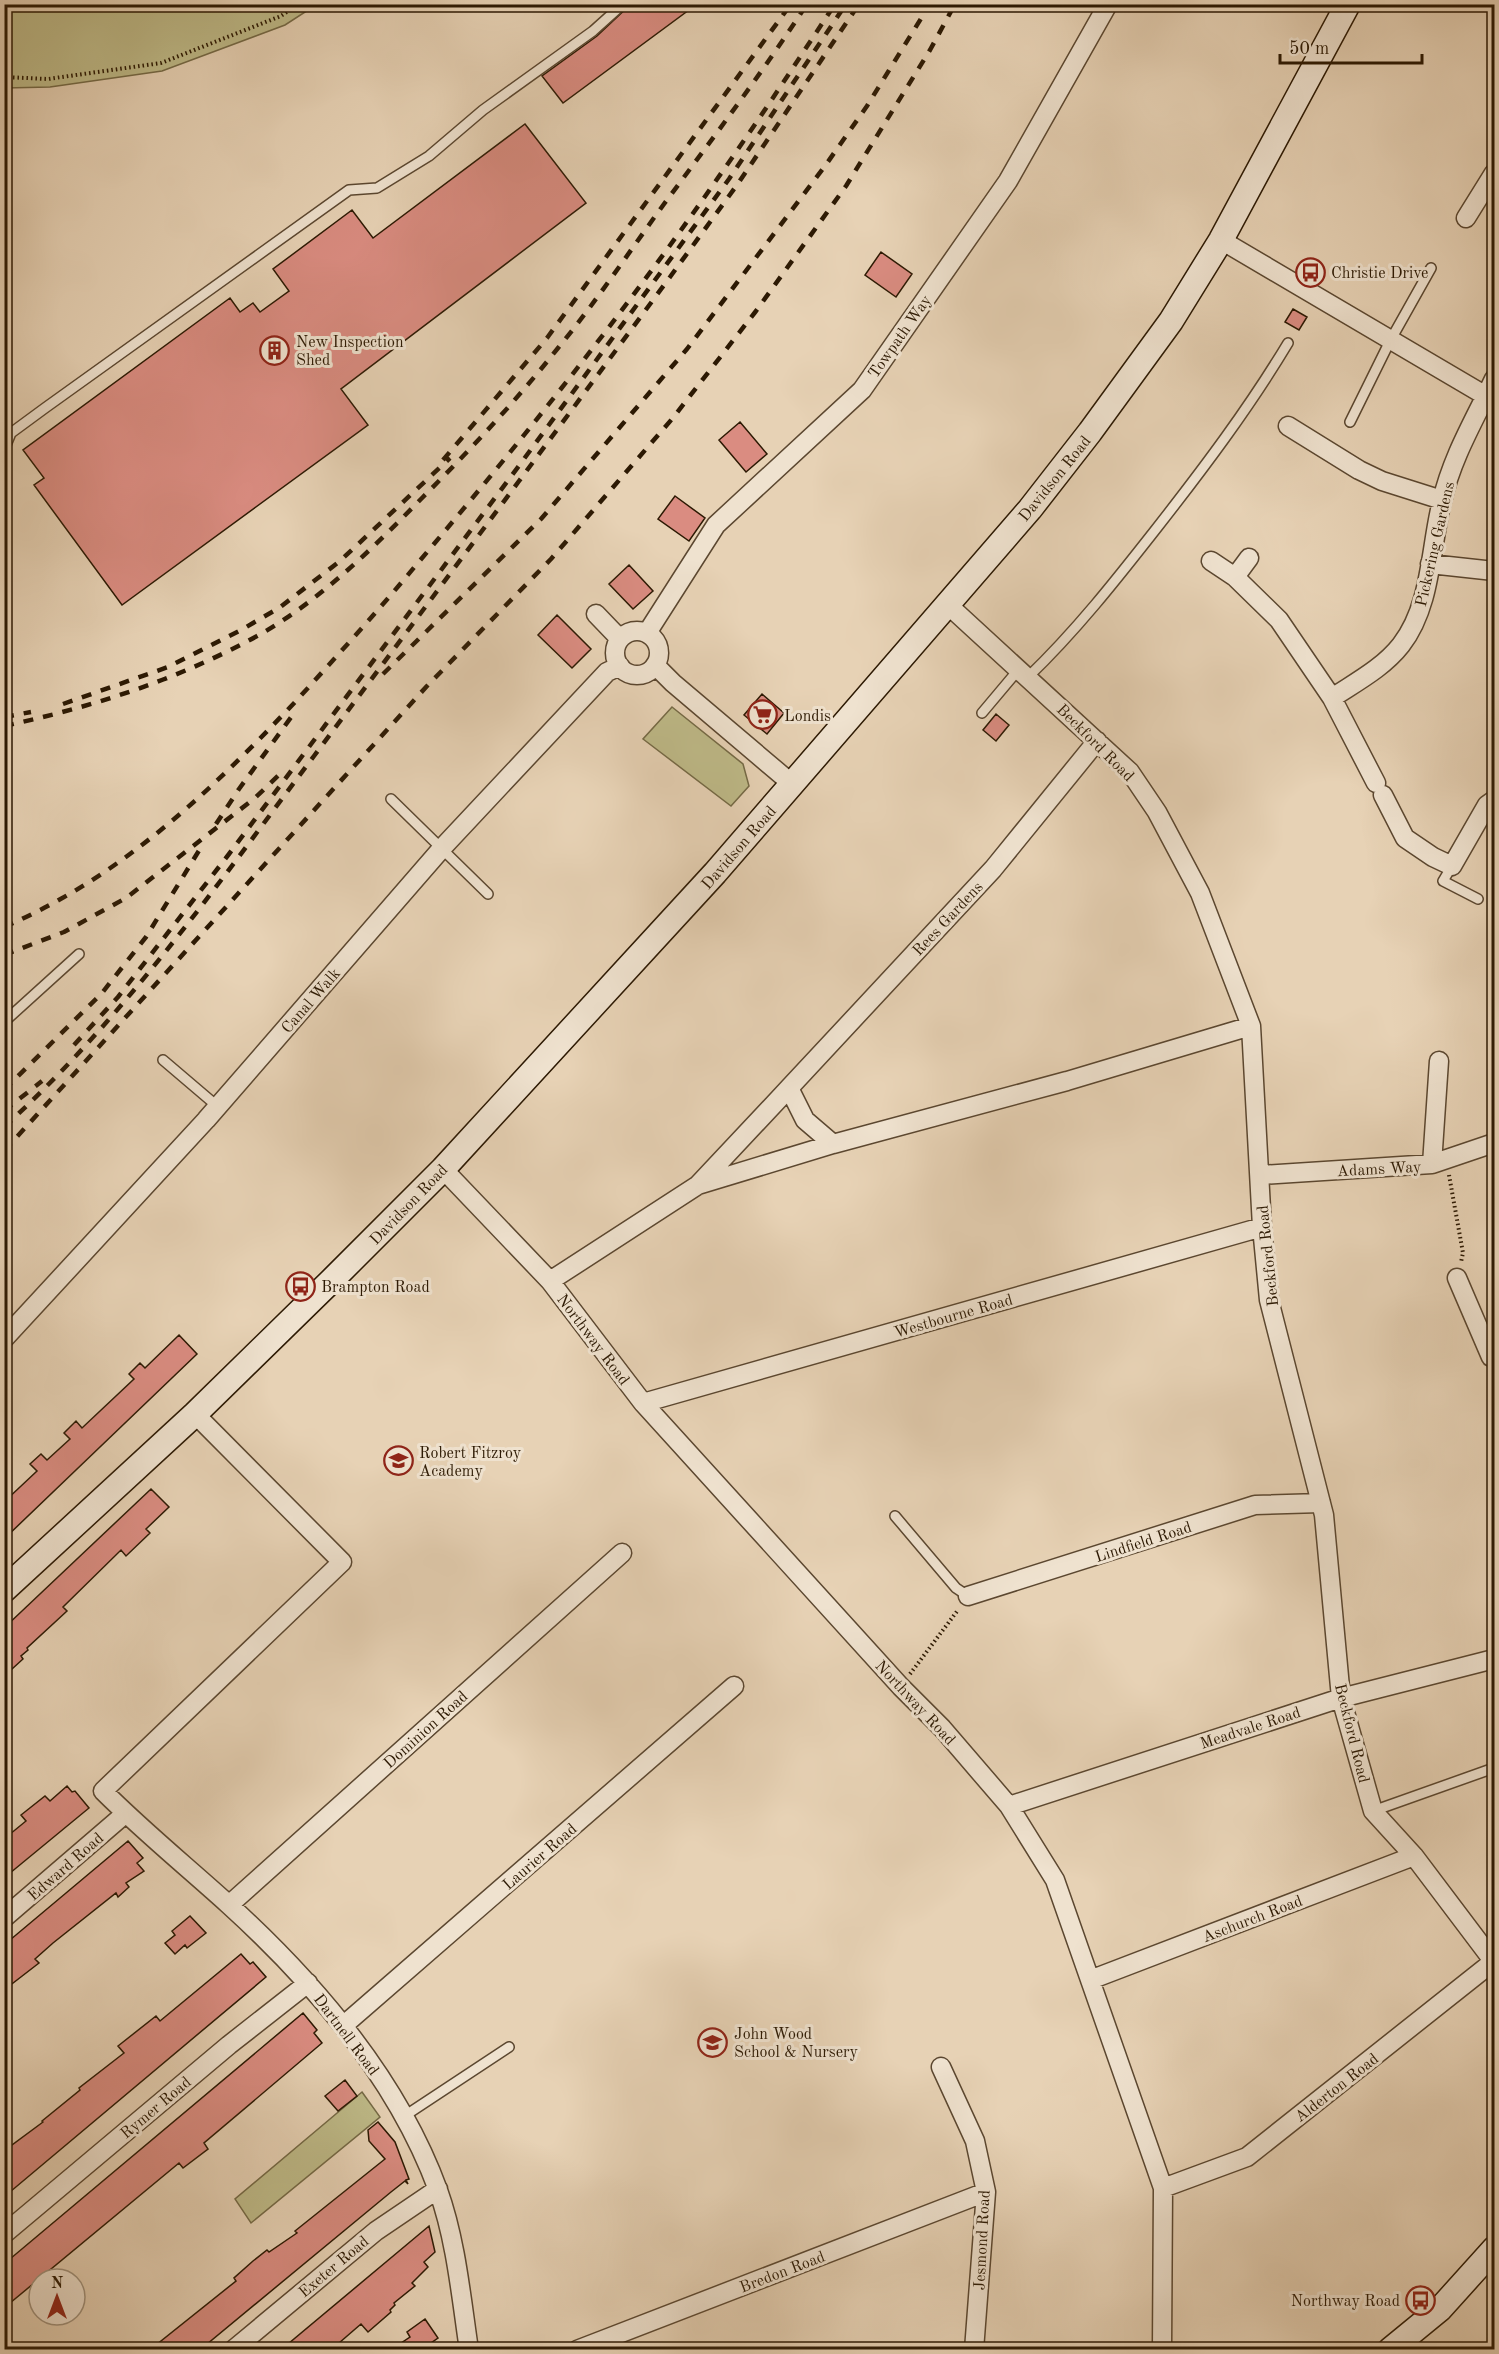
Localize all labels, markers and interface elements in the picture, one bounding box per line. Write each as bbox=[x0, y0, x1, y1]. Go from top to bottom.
scale bar bbox=[1280, 27, 1422, 65]
text: 50 m bbox=[1289, 40, 1329, 58]
bus stop icon: Christie Drive bbox=[1294, 256, 1326, 288]
place label: Christie Drive bbox=[1331, 266, 1428, 282]
street label: Towpath Way bbox=[866, 292, 935, 382]
building icon: New Inspection Shed bbox=[259, 334, 291, 366]
place label: New Inspection Shed bbox=[296, 335, 404, 369]
street label: Davidson Road bbox=[1016, 434, 1095, 525]
street label: Pickering Gardens bbox=[1414, 480, 1458, 609]
supermarket icon: Londis bbox=[747, 699, 779, 731]
street label: Beckford Road bbox=[1053, 702, 1136, 785]
place label: Londis bbox=[784, 709, 831, 725]
street label: Davidson Road bbox=[699, 804, 780, 893]
street label: Rees Gardens bbox=[910, 879, 987, 960]
street label: Canal Walk bbox=[279, 966, 344, 1037]
street label: Adams Way bbox=[1336, 1160, 1422, 1180]
street label: Davidson Road bbox=[367, 1162, 452, 1249]
street label: Beckford Road bbox=[1256, 1204, 1282, 1307]
bus stop icon: Brampton Road bbox=[284, 1270, 316, 1302]
place label: Brampton Road bbox=[321, 1280, 430, 1296]
street label: Northway Road bbox=[553, 1292, 632, 1389]
street label: Westbourne Road bbox=[892, 1292, 1015, 1342]
school or university icon: Robert Fitzroy Academy bbox=[382, 1445, 414, 1477]
place label: Robert Fitzroy Academy bbox=[419, 1446, 522, 1480]
street label: Lindfield Road bbox=[1093, 1520, 1194, 1566]
street label: Northway Road bbox=[871, 1658, 958, 1749]
street label: Beckford Road bbox=[1331, 1682, 1371, 1785]
street label: Dominion Road bbox=[381, 1689, 471, 1772]
street label: Meadvale Road bbox=[1198, 1705, 1303, 1753]
street label: Laurier Road bbox=[500, 1821, 580, 1894]
street label: Edward Road bbox=[25, 1831, 107, 1904]
street label: Aschurch Road bbox=[1200, 1893, 1305, 1946]
street label: Dartnell Road bbox=[310, 1992, 381, 2079]
school or university icon: John Wood School & Nursery bbox=[697, 2026, 729, 2058]
place label: John Wood School & Nursery bbox=[734, 2027, 859, 2061]
street label: Alderton Road bbox=[1292, 2051, 1382, 2126]
street label: Rymer Road bbox=[118, 2075, 195, 2143]
street label: Jesmond Road bbox=[972, 2189, 994, 2291]
street label: Exeter Road bbox=[296, 2234, 372, 2301]
street label: Bredon Road bbox=[738, 2249, 828, 2296]
north arrow bbox=[27, 2267, 87, 2327]
text: N bbox=[51, 2276, 64, 2292]
bus stop icon: Northway Road bbox=[1405, 2284, 1437, 2316]
place label: Northway Road bbox=[1291, 2294, 1400, 2310]

